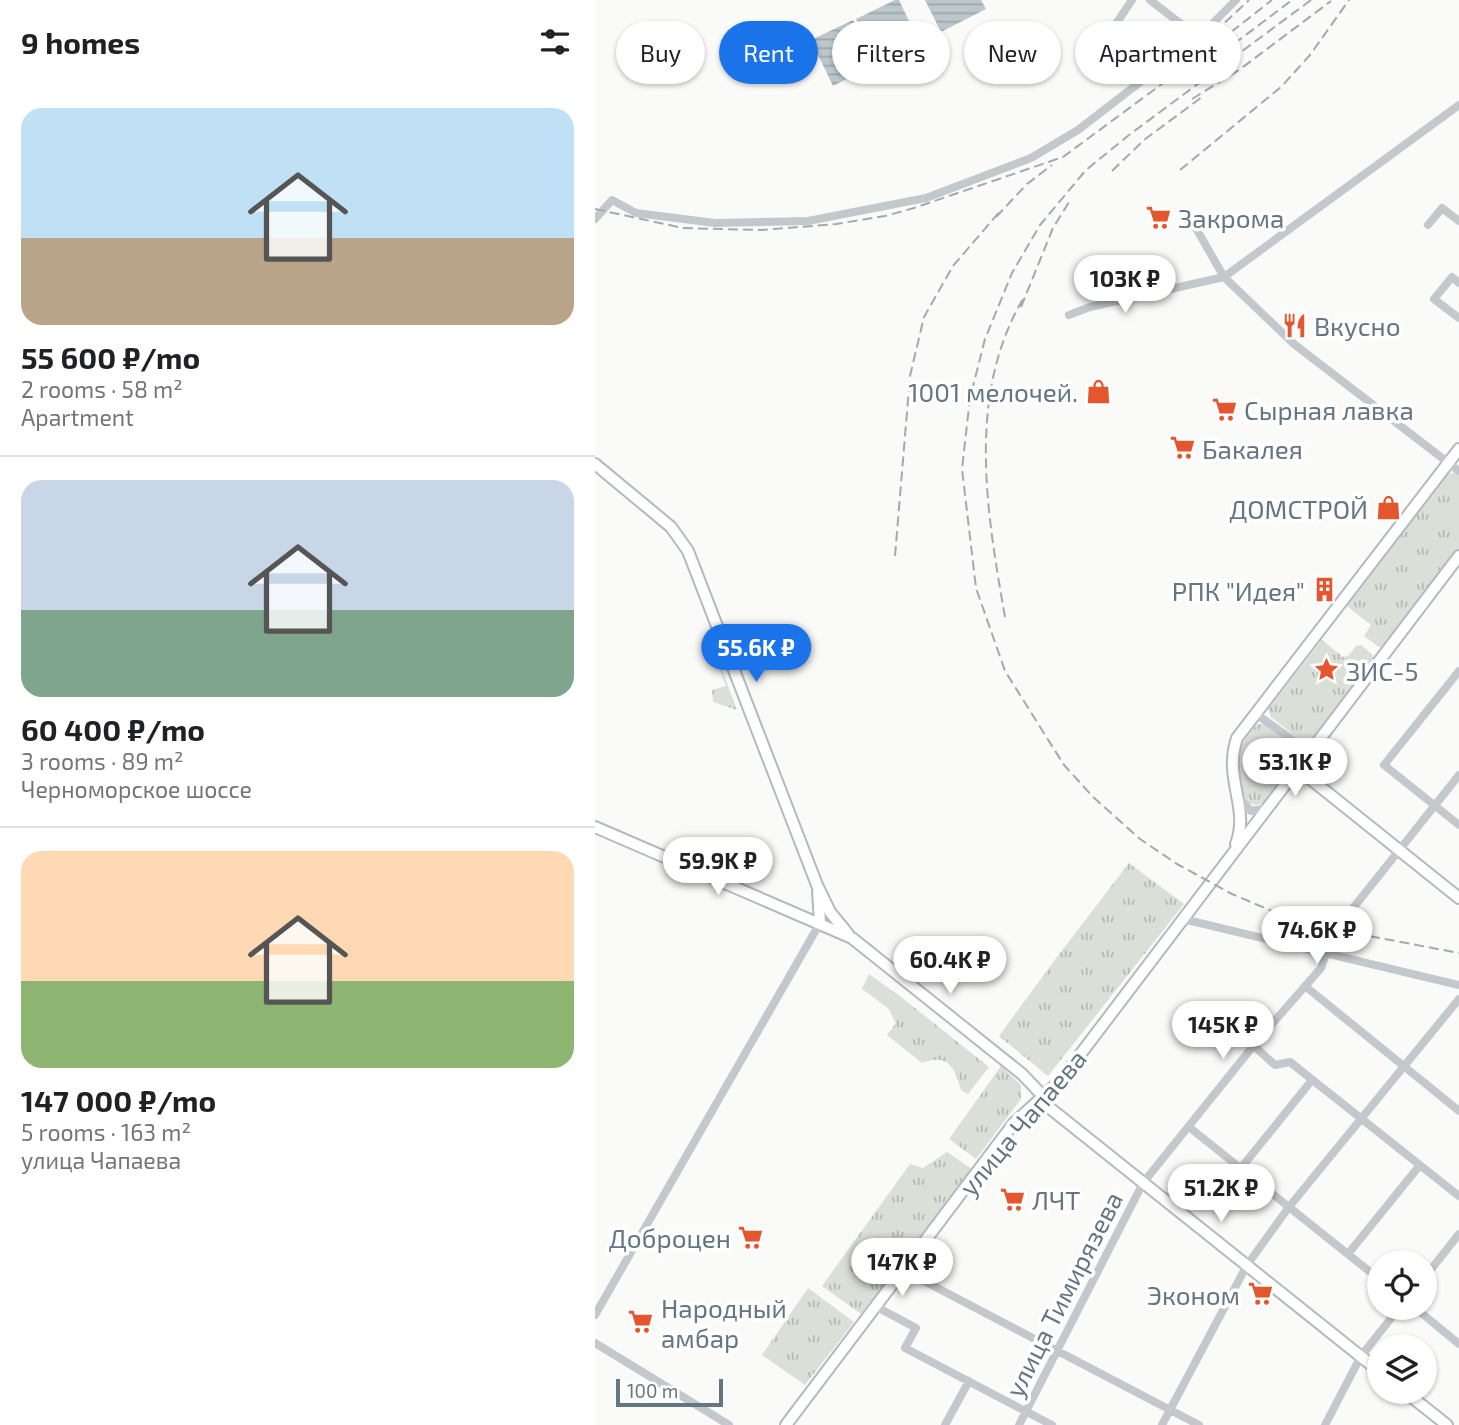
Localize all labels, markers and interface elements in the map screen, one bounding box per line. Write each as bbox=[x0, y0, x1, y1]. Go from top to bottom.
chip: Buy bbox=[616, 21, 705, 84]
chip: Rent bbox=[719, 21, 818, 84]
chip: Filters bbox=[832, 21, 950, 84]
chip: New bbox=[964, 21, 1061, 84]
chip: Apartment bbox=[1075, 21, 1241, 84]
icon: filters bbox=[536, 23, 574, 61]
text: 9 homes bbox=[21, 24, 140, 60]
icon: home bbox=[235, 154, 361, 280]
place label: Закрома bbox=[1178, 202, 1284, 233]
supermarket icon: Закрома bbox=[1144, 203, 1172, 231]
pin: 103K ₽ bbox=[1068, 256, 1182, 315]
text: 103K ₽ bbox=[1090, 264, 1160, 292]
place label: Вкусно bbox=[1314, 310, 1401, 342]
restaurant icon: Вкусно bbox=[1280, 311, 1308, 339]
text: 55 600 ₽/mo bbox=[21, 339, 200, 375]
text: 2 rooms · 58 m² bbox=[21, 375, 183, 403]
place label: 1001 мелочей. bbox=[908, 376, 1078, 407]
shop icon: 1001 мелочей. bbox=[1084, 377, 1112, 405]
place label: Сырная лавка bbox=[1244, 394, 1414, 425]
supermarket icon: Сырная лавка bbox=[1210, 395, 1238, 423]
text: Apartment bbox=[21, 403, 134, 431]
place label: Бакалея bbox=[1202, 433, 1303, 464]
supermarket icon: Бакалея bbox=[1168, 434, 1196, 462]
place label: ДОМСТРОЙ bbox=[1229, 493, 1368, 524]
shop icon: ДОМСТРОЙ bbox=[1374, 494, 1402, 522]
icon: home bbox=[235, 526, 361, 652]
place label: РПК "Идея" bbox=[1172, 575, 1305, 606]
building icon: РПК "Идея" bbox=[1311, 576, 1339, 604]
pin: 55.6K ₽ bbox=[691, 624, 821, 684]
text: 55.6K ₽ bbox=[717, 633, 795, 661]
place label: ЗИС-5 bbox=[1346, 655, 1418, 686]
place icon: ЗИС-5 bbox=[1312, 656, 1340, 684]
text: 60 400 ₽/mo bbox=[21, 711, 205, 747]
pin: 53.1K ₽ bbox=[1230, 738, 1360, 798]
text: 3 rooms · 89 m² bbox=[21, 747, 183, 775]
text: 53.1K ₽ bbox=[1258, 747, 1332, 775]
text: Черноморское шоссе bbox=[21, 775, 252, 803]
pin: 59.9K ₽ bbox=[653, 838, 783, 897]
text: 59.9K ₽ bbox=[679, 846, 757, 874]
icon: home bbox=[235, 897, 361, 1023]
pin: 74.6K ₽ bbox=[1252, 906, 1382, 966]
text: 74.6K ₽ bbox=[1278, 915, 1356, 943]
pin: 60.4K ₽ bbox=[885, 936, 1015, 996]
text: 60.4K ₽ bbox=[909, 945, 991, 973]
pin: 145K ₽ bbox=[1166, 1002, 1280, 1061]
text: 145K ₽ bbox=[1188, 1010, 1258, 1038]
street label: улица Чапаева bbox=[952, 1043, 1093, 1202]
text: 147 000 ₽/mo bbox=[21, 1082, 216, 1118]
text: 5 rooms · 163 m² bbox=[21, 1118, 191, 1146]
text: улица Чапаева bbox=[21, 1146, 181, 1174]
pin: 51.2K ₽ bbox=[1156, 1164, 1286, 1224]
text: 51.2K ₽ bbox=[1184, 1173, 1258, 1201]
place label: ЛЧТ bbox=[1032, 1184, 1080, 1215]
supermarket icon: ЛЧТ bbox=[998, 1185, 1026, 1213]
street label: улица Тимирязева bbox=[998, 1186, 1129, 1402]
place label: Доброцен bbox=[609, 1222, 731, 1253]
supermarket icon: Доброцен bbox=[737, 1223, 765, 1251]
pin: 147K ₽ bbox=[845, 1238, 959, 1298]
text: 147K ₽ bbox=[867, 1247, 937, 1275]
map controls bbox=[1367, 1250, 1437, 1404]
button: locate bbox=[1367, 1250, 1437, 1320]
place label: Эконом bbox=[1147, 1279, 1240, 1310]
supermarket icon: Эконом bbox=[1246, 1280, 1274, 1308]
place label: Народный амбар bbox=[661, 1292, 787, 1353]
supermarket icon: Народный амбар bbox=[627, 1308, 655, 1336]
button: layers bbox=[1367, 1334, 1437, 1404]
scale bar bbox=[616, 1376, 723, 1408]
text: 100 m bbox=[627, 1379, 678, 1402]

